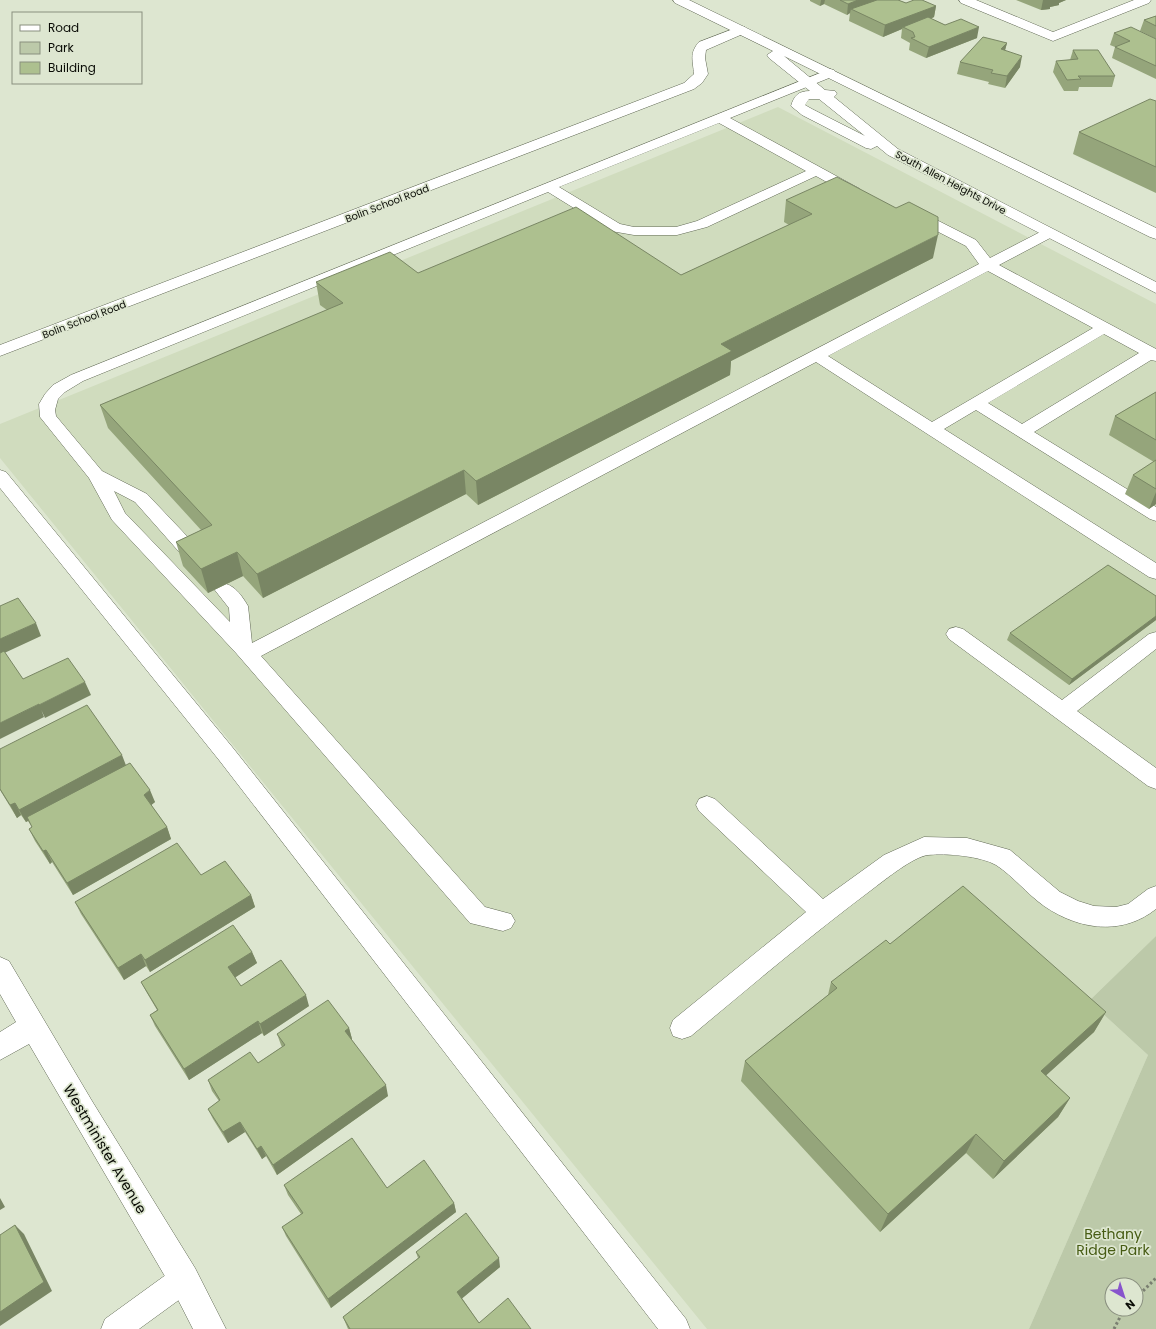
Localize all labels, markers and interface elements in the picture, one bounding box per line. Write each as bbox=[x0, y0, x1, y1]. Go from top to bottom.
legend bbox=[12, 12, 142, 84]
text: Road bbox=[48, 19, 79, 36]
text: Park bbox=[48, 39, 75, 56]
text: Building bbox=[48, 59, 96, 76]
street label: South Allen Heights Drive bbox=[893, 147, 1009, 218]
street label: Bolin School Road bbox=[343, 181, 431, 226]
street label: Bolin School Road bbox=[40, 297, 128, 342]
street label: Westminister Avenue bbox=[58, 1081, 152, 1218]
park label: Bethany Ridge Park bbox=[1076, 1224, 1150, 1260]
north arrow bbox=[1104, 1277, 1144, 1317]
text: N bbox=[1122, 1296, 1139, 1314]

